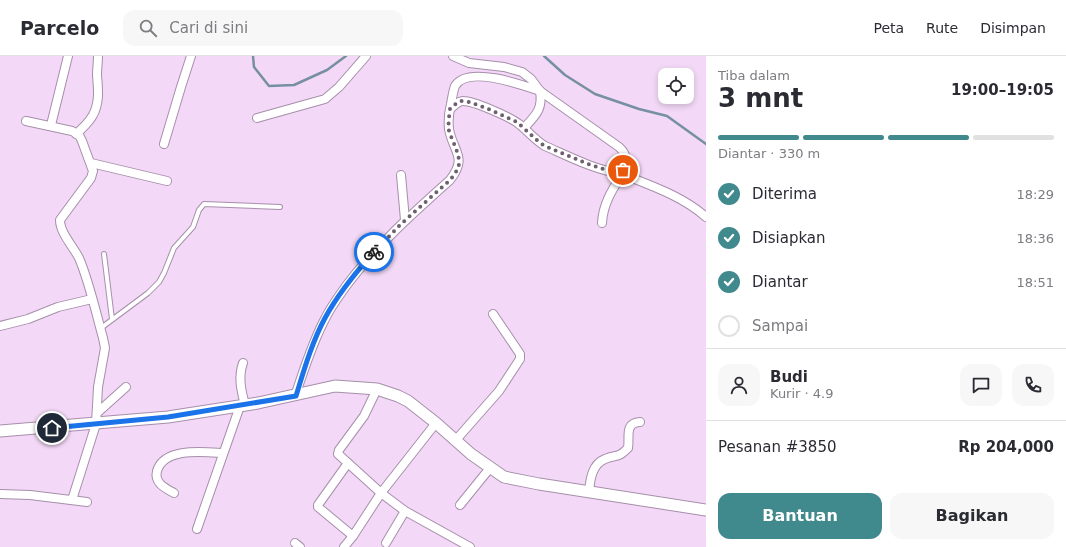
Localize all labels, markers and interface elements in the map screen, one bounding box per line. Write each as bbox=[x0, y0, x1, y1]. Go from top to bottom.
search box bbox=[123, 10, 403, 46]
text: Parcelo bbox=[20, 17, 99, 39]
icon: search bbox=[137, 17, 159, 39]
text: Cari di sini bbox=[169, 19, 248, 37]
text: Peta bbox=[873, 20, 904, 36]
text: Rute bbox=[926, 20, 958, 36]
text: Disimpan bbox=[980, 20, 1046, 36]
map controls bbox=[658, 68, 694, 104]
button: locate bbox=[658, 68, 694, 104]
text: Tiba dalam bbox=[718, 68, 790, 83]
text: 19:00–19:05 bbox=[951, 81, 1054, 99]
text: 3 mnt bbox=[718, 83, 803, 113]
text: Diantar · 330 m bbox=[718, 146, 820, 161]
pin bbox=[606, 153, 640, 187]
icon: bag bbox=[612, 159, 634, 181]
icon: check bbox=[718, 183, 740, 205]
text: Diterima bbox=[752, 185, 817, 203]
text: 18:29 bbox=[1017, 187, 1054, 202]
icon: check bbox=[718, 227, 740, 249]
text: Disiapkan bbox=[752, 229, 826, 247]
text: 18:36 bbox=[1017, 231, 1054, 246]
courier bbox=[354, 232, 394, 272]
icon: bike bbox=[363, 241, 385, 263]
icon: check bbox=[718, 271, 740, 293]
text: Diantar bbox=[752, 273, 808, 291]
text: 18:51 bbox=[1017, 275, 1054, 290]
text: Sampai bbox=[752, 317, 808, 335]
button: person bbox=[718, 364, 760, 406]
button: chat bbox=[960, 364, 1002, 406]
button: phone bbox=[1012, 364, 1054, 406]
text: Budi bbox=[770, 368, 808, 386]
text: Kurir · 4.9 bbox=[770, 386, 834, 401]
pin bbox=[35, 411, 69, 445]
icon: home bbox=[41, 417, 63, 439]
text: Pesanan #3850 bbox=[718, 438, 836, 456]
text: Rp 204,000 bbox=[958, 438, 1054, 456]
button: Bantuan bbox=[718, 493, 882, 539]
button: Bagikan bbox=[890, 493, 1054, 539]

